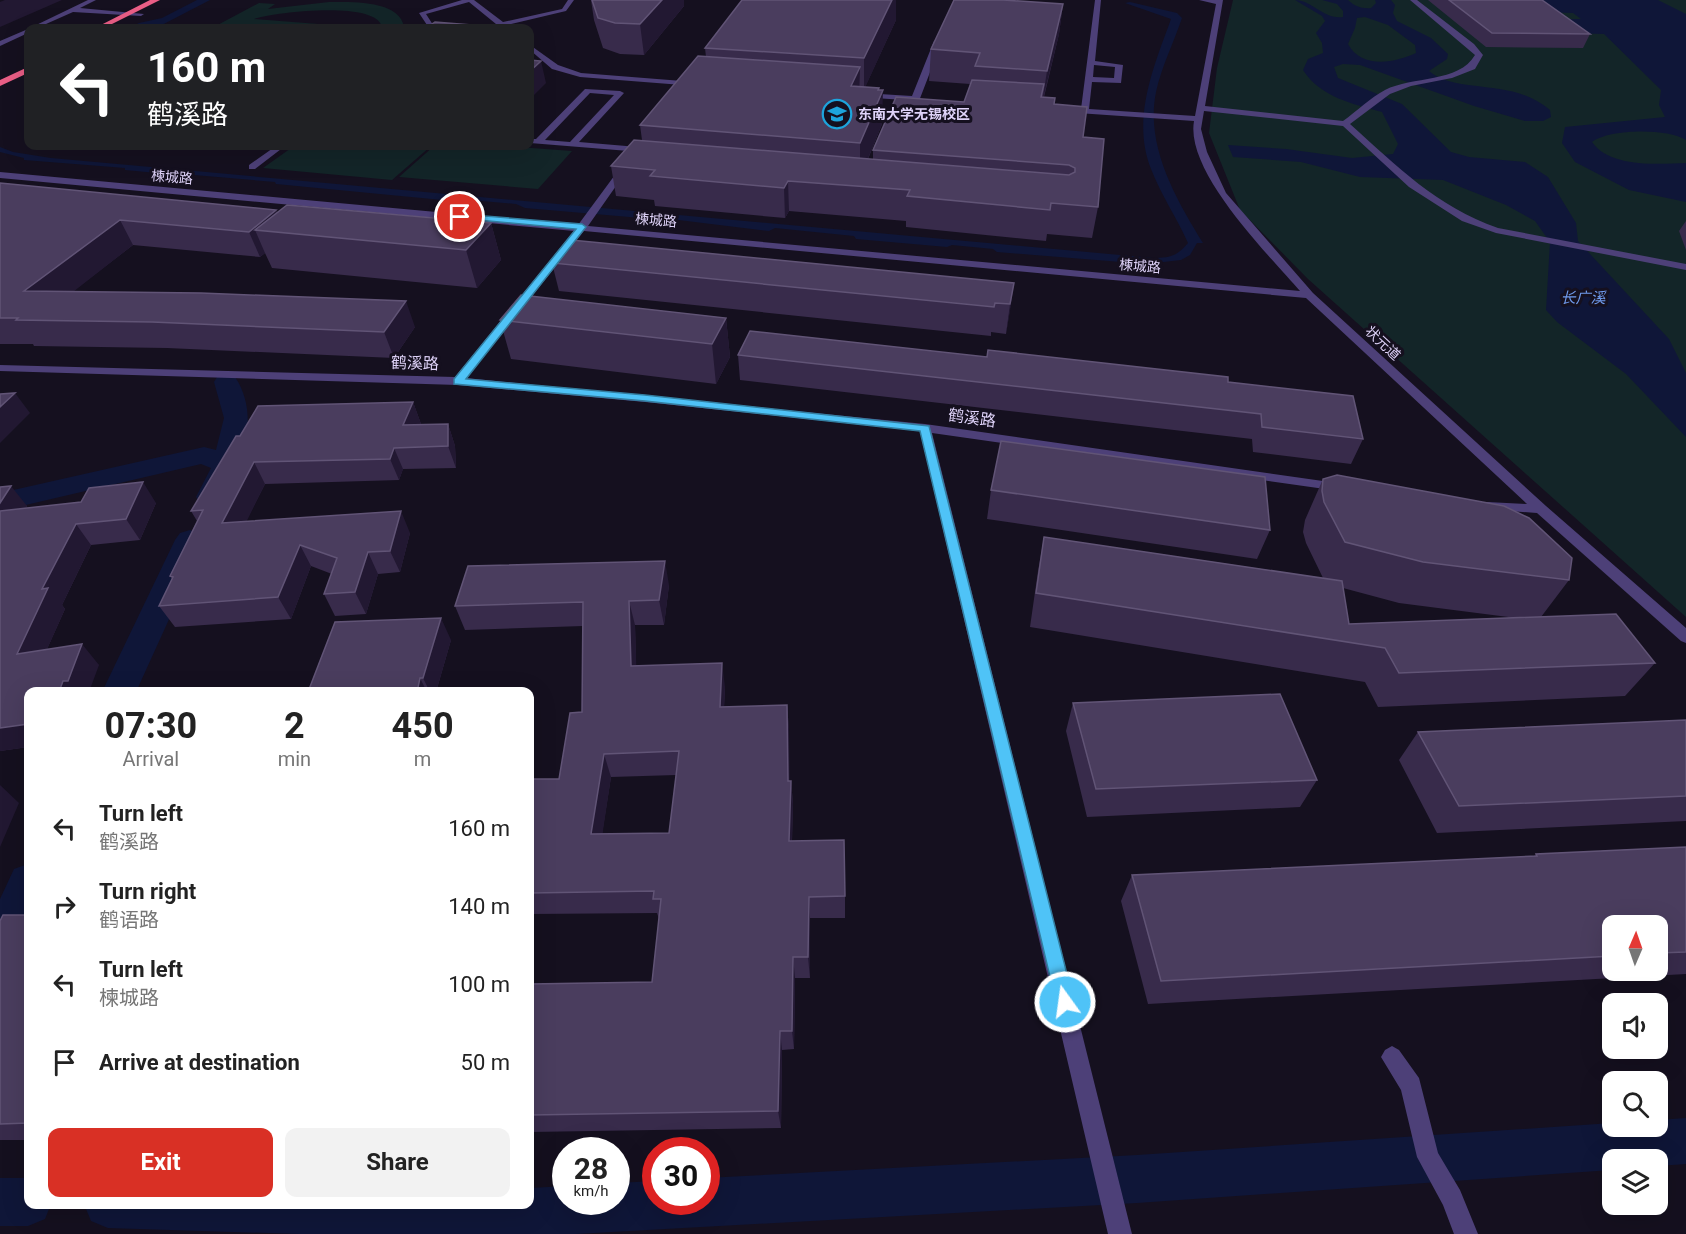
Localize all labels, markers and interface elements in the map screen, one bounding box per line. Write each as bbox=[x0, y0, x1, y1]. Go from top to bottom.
text: 160 m bbox=[147, 43, 266, 92]
icon: left bbox=[48, 48, 126, 126]
school or university icon: 东南大学无锡校区 bbox=[821, 98, 853, 130]
text: 鹤溪路 bbox=[147, 99, 228, 131]
place label: 东南大学无锡校区 bbox=[858, 106, 970, 122]
street label: 楝城路 bbox=[150, 167, 194, 187]
pin bbox=[434, 191, 485, 242]
icon: arrive bbox=[443, 200, 476, 233]
street label: 楝城路 bbox=[634, 210, 678, 230]
street label: 楝城路 bbox=[1118, 256, 1162, 276]
water label: 长广溪 bbox=[1560, 289, 1607, 307]
street label: 状元道 bbox=[1362, 323, 1404, 363]
street label: 鹤溪路 bbox=[391, 353, 439, 373]
street label: 鹤溪路 bbox=[947, 405, 997, 431]
text: 07:30 bbox=[104, 705, 197, 747]
text: 2 bbox=[284, 705, 305, 747]
text: 450 bbox=[392, 705, 454, 747]
text: Arrival bbox=[122, 747, 179, 771]
text: min bbox=[278, 747, 311, 771]
text: m bbox=[414, 747, 431, 771]
text: Turn left bbox=[99, 801, 183, 826]
icon: left bbox=[48, 812, 81, 845]
text: 160 m bbox=[448, 816, 510, 841]
text: 鹤溪路 bbox=[99, 830, 159, 854]
text: Turn right bbox=[99, 879, 196, 904]
icon: right bbox=[48, 890, 81, 923]
text: 140 m bbox=[448, 894, 510, 919]
text: 鹤语路 bbox=[99, 908, 159, 932]
north arrow bbox=[1602, 915, 1668, 981]
map controls bbox=[1602, 915, 1668, 1215]
text: Turn left bbox=[99, 957, 183, 982]
icon: left bbox=[48, 968, 81, 1001]
position arrow bbox=[1033, 970, 1097, 1034]
text: 100 m bbox=[448, 972, 510, 997]
text: 楝城路 bbox=[99, 986, 159, 1010]
button: sound bbox=[1602, 993, 1668, 1059]
icon: arrive bbox=[48, 1046, 81, 1079]
text: Arrive at destination bbox=[99, 1050, 300, 1075]
text: 50 m bbox=[461, 1050, 510, 1075]
button: search bbox=[1602, 1071, 1668, 1137]
button: Exit bbox=[48, 1128, 273, 1197]
button: Share bbox=[285, 1128, 510, 1197]
speed limit sign: 30 bbox=[642, 1137, 720, 1215]
button: layers bbox=[1602, 1149, 1668, 1215]
text: 28 bbox=[574, 1151, 608, 1186]
text: km/h bbox=[573, 1182, 609, 1200]

